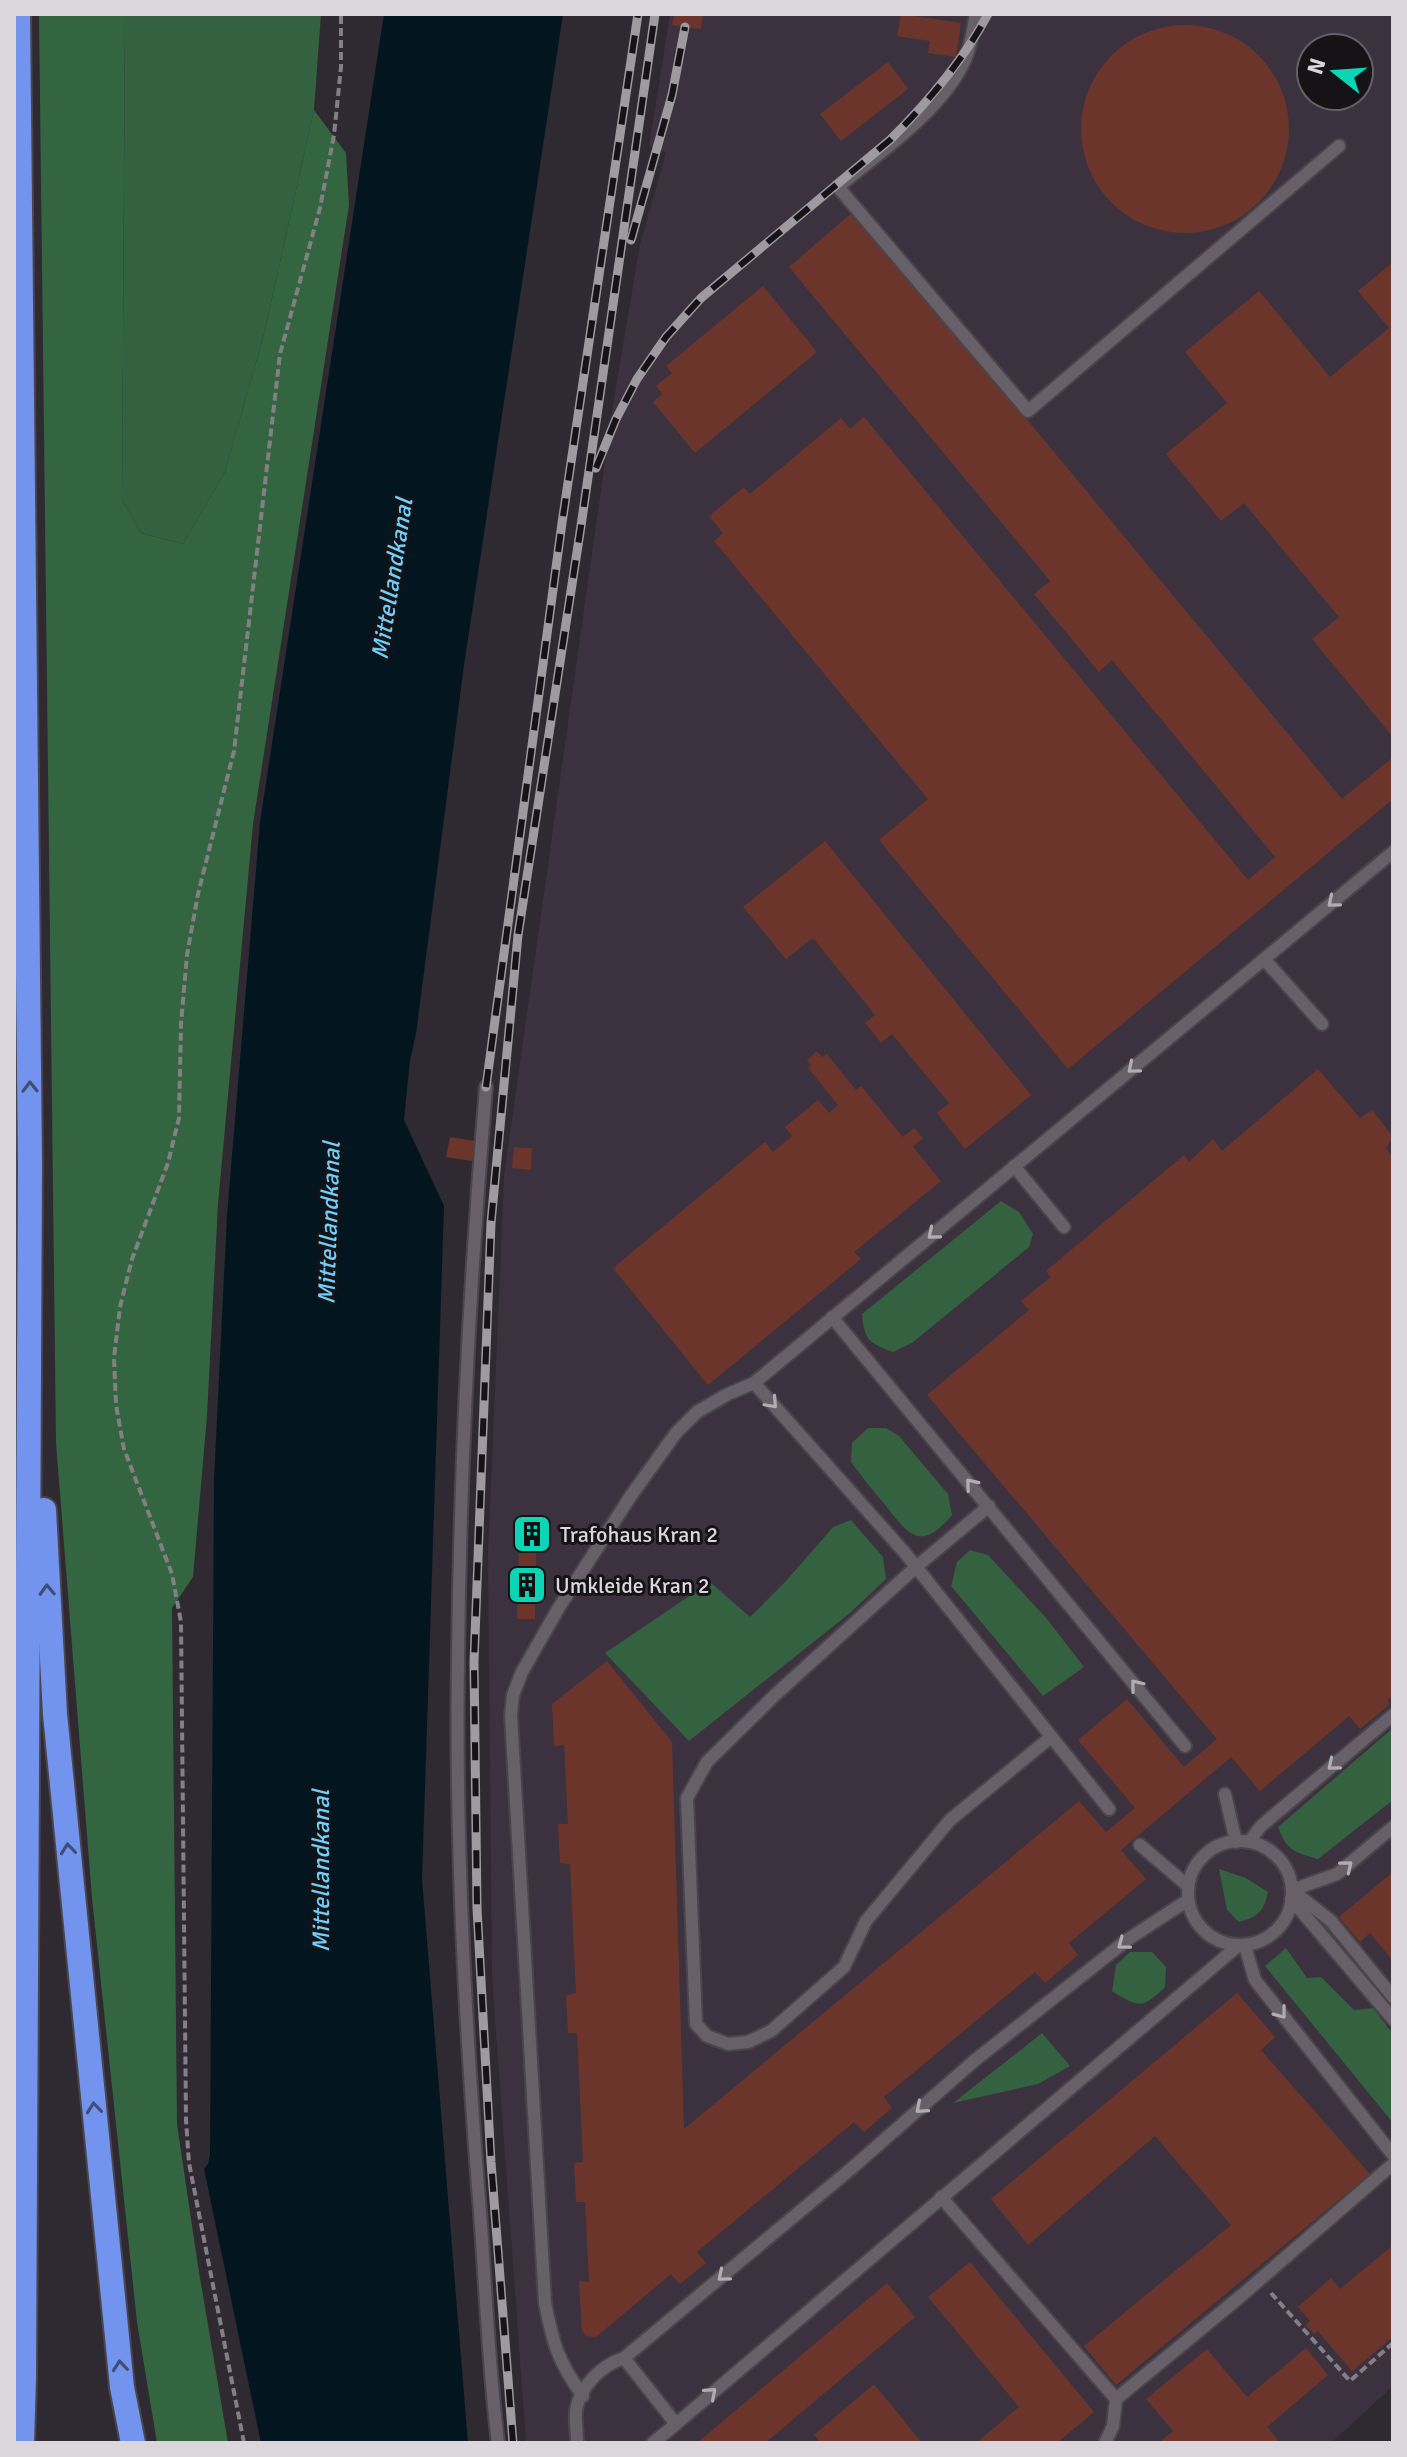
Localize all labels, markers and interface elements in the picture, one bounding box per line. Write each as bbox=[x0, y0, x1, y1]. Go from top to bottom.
north arrow bbox=[1295, 32, 1375, 112]
text: N bbox=[1301, 55, 1332, 78]
water label: Mittellandkanal bbox=[364, 494, 420, 662]
one-way arrow bbox=[1328, 892, 1342, 907]
one-way arrow bbox=[1128, 1058, 1142, 1073]
one-way arrow bbox=[21, 1080, 38, 1093]
water label: Mittellandkanal bbox=[311, 1139, 347, 1305]
one-way arrow bbox=[928, 1224, 942, 1239]
one-way arrow bbox=[762, 1394, 777, 1409]
one-way arrow bbox=[966, 1479, 981, 1494]
building icon: Trafohaus Kran 2 bbox=[511, 1513, 553, 1555]
place label: Trafohaus Kran 2 bbox=[560, 1521, 718, 1548]
building icon: Umkleide Kran 2 bbox=[506, 1564, 548, 1606]
place label: Umkleide Kran 2 bbox=[555, 1572, 710, 1599]
one-way arrow bbox=[39, 1583, 56, 1596]
one-way arrow bbox=[1131, 1680, 1146, 1694]
one-way arrow bbox=[1328, 1755, 1342, 1770]
water label: Mittellandkanal bbox=[306, 1788, 336, 1952]
one-way arrow bbox=[60, 1842, 77, 1855]
one-way arrow bbox=[1337, 1861, 1352, 1875]
one-way arrow bbox=[1117, 1934, 1132, 1949]
one-way arrow bbox=[1271, 2004, 1286, 2018]
one-way arrow bbox=[916, 2098, 931, 2112]
one-way arrow bbox=[86, 2101, 103, 2114]
one-way arrow bbox=[718, 2266, 732, 2281]
one-way arrow bbox=[112, 2359, 129, 2372]
one-way arrow bbox=[702, 2389, 717, 2403]

